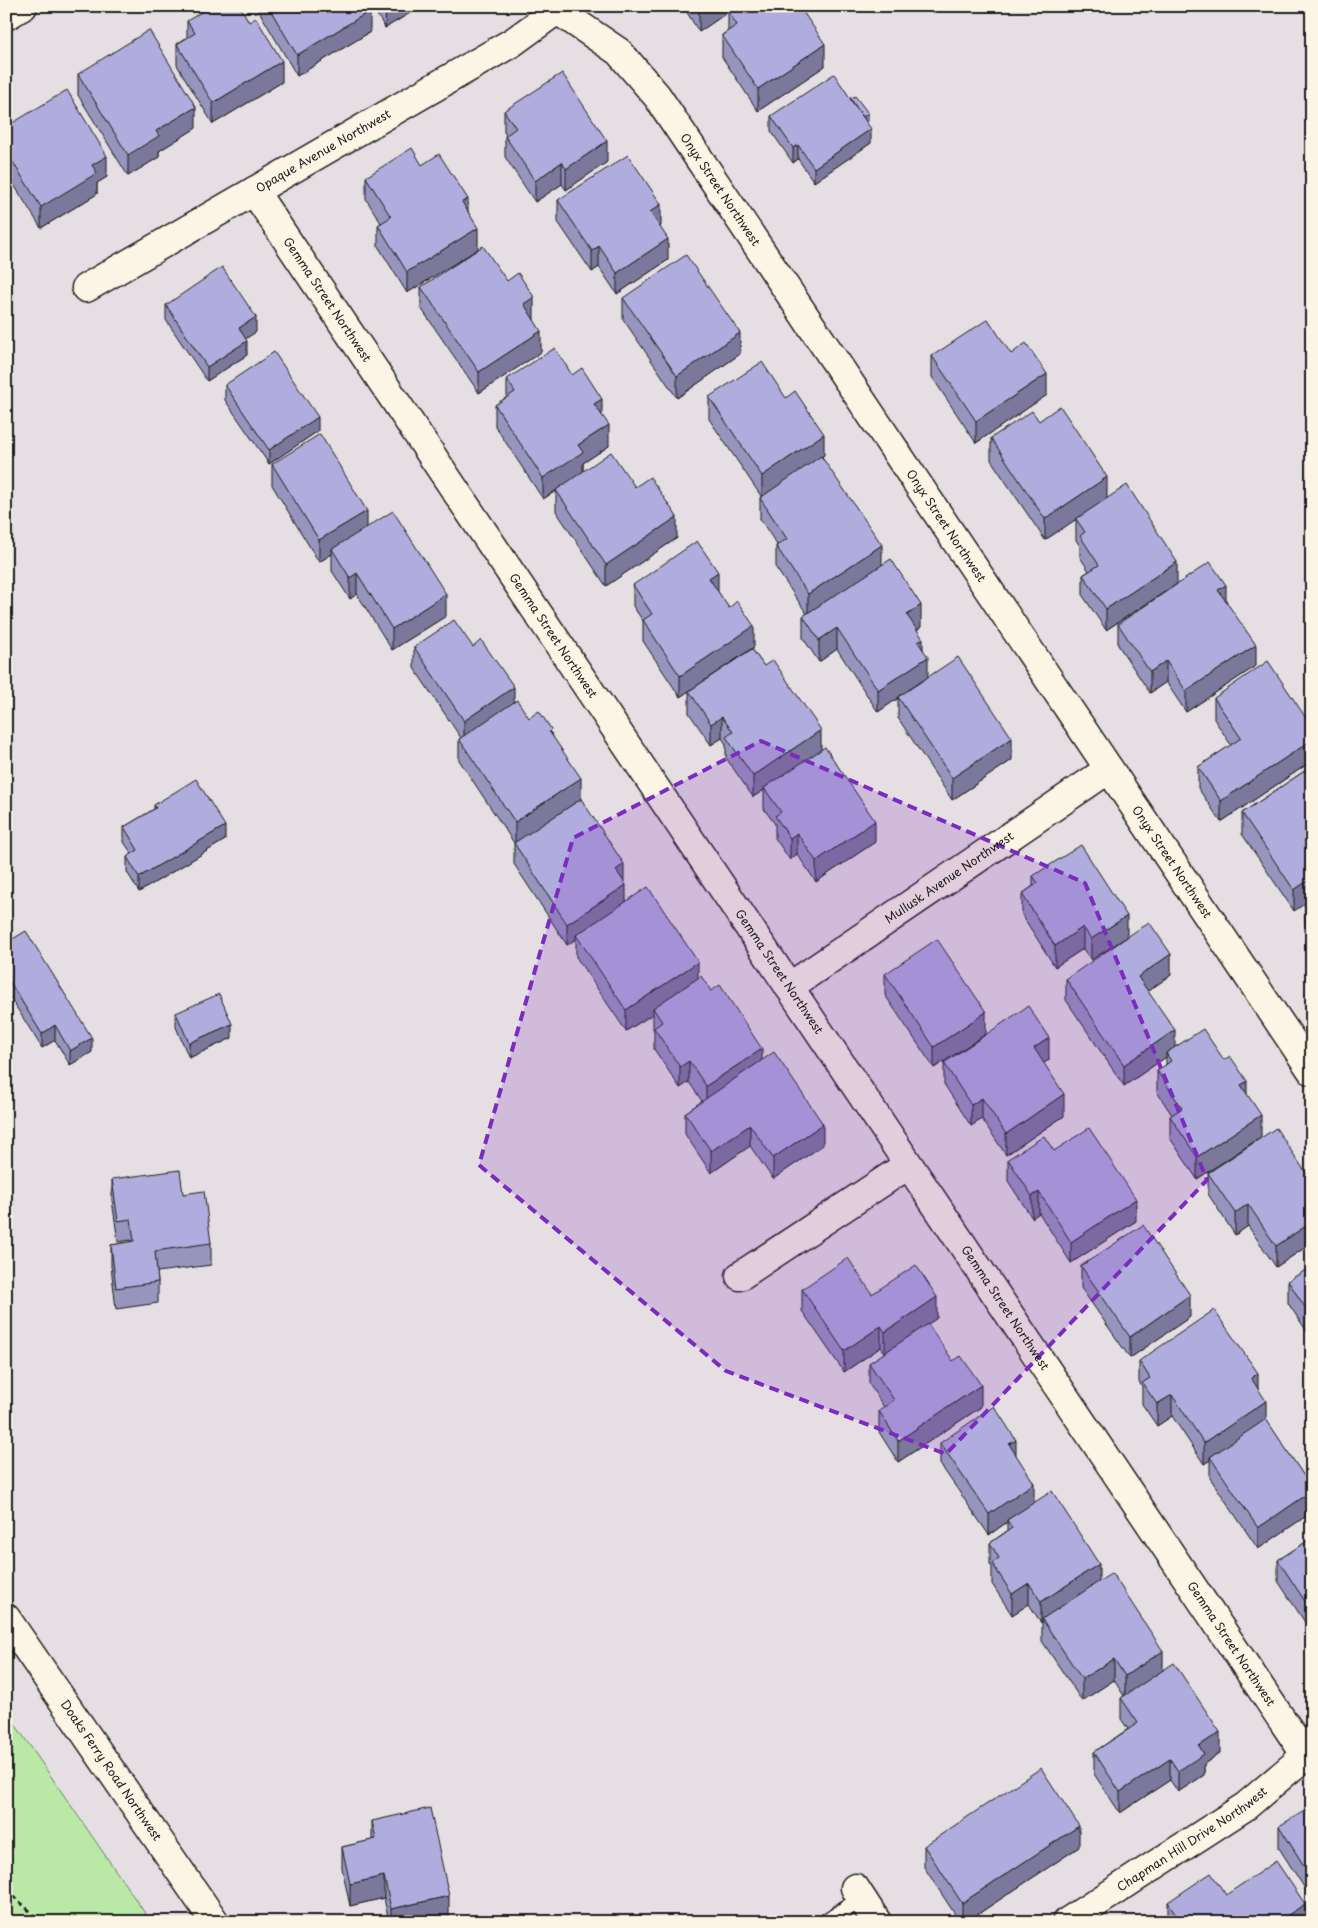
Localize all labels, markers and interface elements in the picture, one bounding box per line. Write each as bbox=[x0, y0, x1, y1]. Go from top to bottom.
street label: Opaque Avenue Northwest bbox=[252, 104, 394, 196]
street label: Onyx Street Northwest bbox=[676, 129, 765, 249]
street label: Gemma Street Northwest bbox=[279, 233, 377, 365]
street label: Onyx Street Northwest bbox=[902, 466, 991, 585]
street label: Gemma Street Northwest bbox=[505, 569, 603, 701]
street label: Onyx Street Northwest bbox=[1128, 802, 1217, 922]
street label: Mullusk Avenue Northwest bbox=[881, 826, 1017, 927]
street label: Gemma Street Northwest bbox=[731, 905, 829, 1037]
street label: Gemma Street Northwest bbox=[957, 1241, 1054, 1374]
street label: Gemma Street Northwest bbox=[1183, 1577, 1280, 1710]
street label: Doaks Ferry Road Northwest bbox=[57, 1696, 167, 1844]
street label: Chapman Hill Drive Northwest bbox=[1113, 1782, 1271, 1895]

